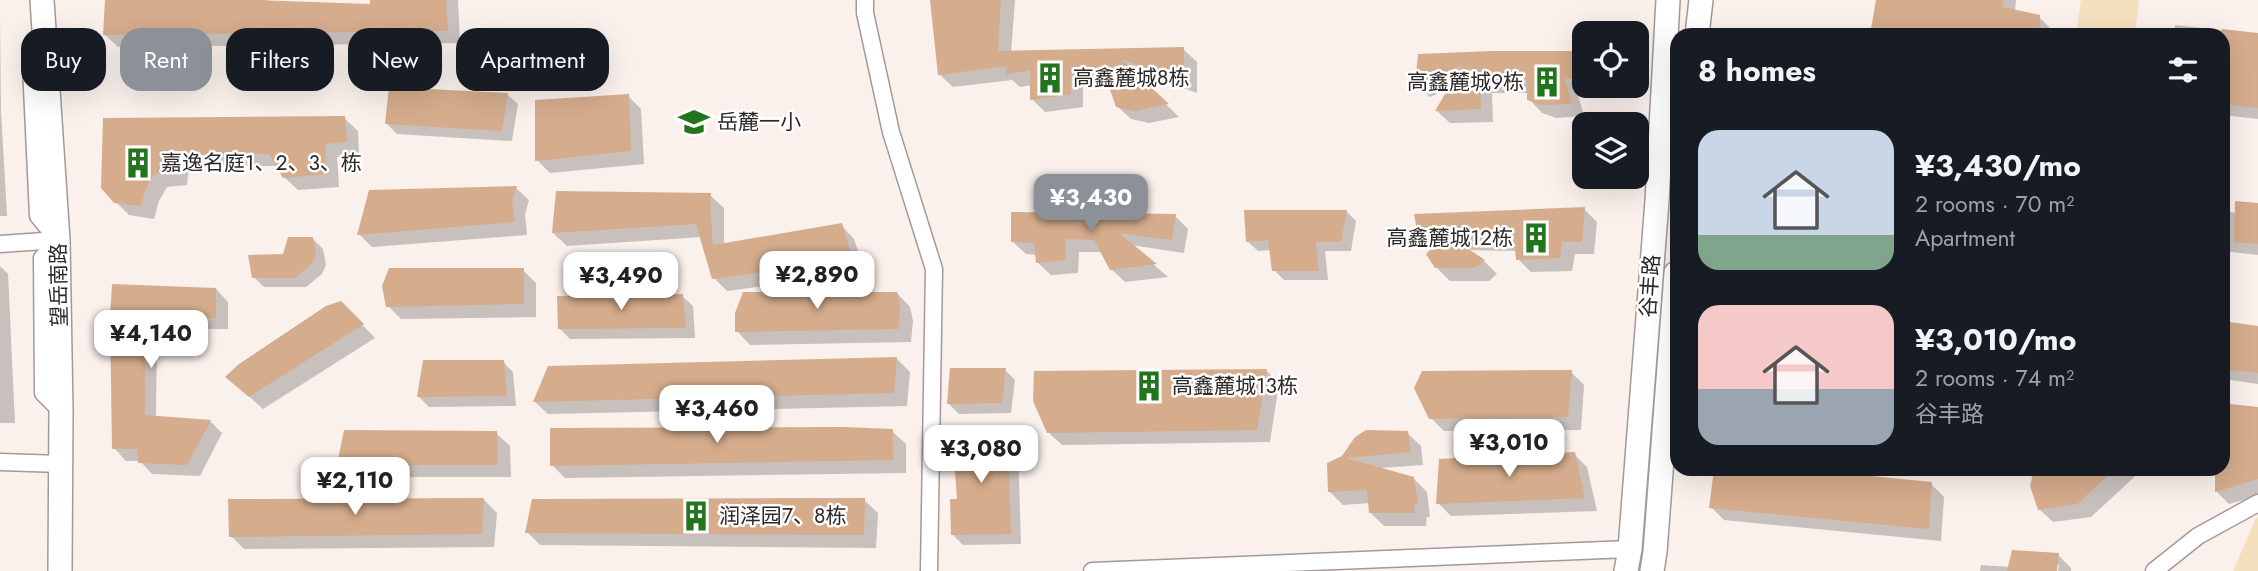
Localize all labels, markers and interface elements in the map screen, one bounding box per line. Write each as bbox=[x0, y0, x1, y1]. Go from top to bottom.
map controls bbox=[1572, 21, 1649, 189]
button: locate bbox=[1572, 21, 1649, 98]
chip: Buy bbox=[21, 28, 106, 91]
chip: Rent bbox=[120, 28, 212, 91]
chip: Filters bbox=[226, 28, 334, 91]
chip: New bbox=[348, 28, 442, 91]
chip: Apartment bbox=[456, 28, 609, 91]
text: 8 homes bbox=[1698, 49, 1816, 92]
icon: filters bbox=[2164, 51, 2202, 89]
building icon: 高鑫麓城8栋 bbox=[1033, 61, 1067, 95]
place label: 高鑫麓城8栋 bbox=[1073, 63, 1189, 93]
building icon: 高鑫麓城9栋 bbox=[1530, 65, 1564, 99]
place label: 高鑫麓城9栋 bbox=[1407, 67, 1524, 97]
school or university icon: 岳麓一小 bbox=[677, 105, 711, 139]
place label: 岳麓一小 bbox=[717, 107, 801, 137]
button: layers bbox=[1572, 112, 1649, 189]
text: ¥3,430/mo bbox=[1915, 144, 2081, 187]
building icon: 嘉逸名庭1、2、3、栋 bbox=[121, 146, 155, 180]
place label: 嘉逸名庭1、2、3、栋 bbox=[161, 148, 362, 178]
icon: home bbox=[1754, 158, 1838, 242]
pin: ¥3,430 bbox=[1034, 174, 1148, 234]
text: ¥3,430 bbox=[1050, 180, 1132, 214]
text: 2 rooms · 70 m² bbox=[1915, 187, 2074, 221]
building icon: 高鑫麓城12栋 bbox=[1519, 221, 1553, 255]
text: Apartment bbox=[1915, 221, 2015, 255]
place label: 高鑫麓城12栋 bbox=[1387, 223, 1513, 253]
street label: 望岳南路 bbox=[43, 243, 75, 327]
pin: ¥3,490 bbox=[564, 252, 678, 312]
pin: ¥2,890 bbox=[760, 252, 874, 311]
street label: 谷丰路 bbox=[1633, 254, 1667, 318]
text: ¥2,890 bbox=[776, 257, 858, 291]
text: ¥3,490 bbox=[579, 258, 663, 292]
pin: ¥4,140 bbox=[94, 310, 208, 370]
text: ¥4,140 bbox=[110, 316, 192, 350]
text: ¥3,010/mo bbox=[1915, 318, 2076, 361]
icon: home bbox=[1754, 333, 1838, 417]
text: 2 rooms · 74 m² bbox=[1915, 361, 2074, 395]
building icon: 高鑫麓城13栋 bbox=[1132, 369, 1166, 403]
place label: 高鑫麓城13栋 bbox=[1172, 371, 1298, 401]
pin: ¥3,460 bbox=[660, 386, 774, 445]
text: ¥3,460 bbox=[675, 391, 759, 425]
text: 谷丰路 bbox=[1915, 397, 1984, 431]
pin: ¥3,010 bbox=[1452, 420, 1566, 479]
text: ¥3,010 bbox=[1470, 425, 1548, 459]
pin: ¥3,080 bbox=[924, 426, 1038, 485]
text: ¥3,080 bbox=[940, 431, 1022, 465]
pin: ¥2,110 bbox=[298, 458, 412, 517]
text: ¥2,110 bbox=[317, 463, 393, 497]
building icon: 润泽园7、8栋 bbox=[679, 499, 713, 533]
place label: 润泽园7、8栋 bbox=[719, 501, 847, 531]

